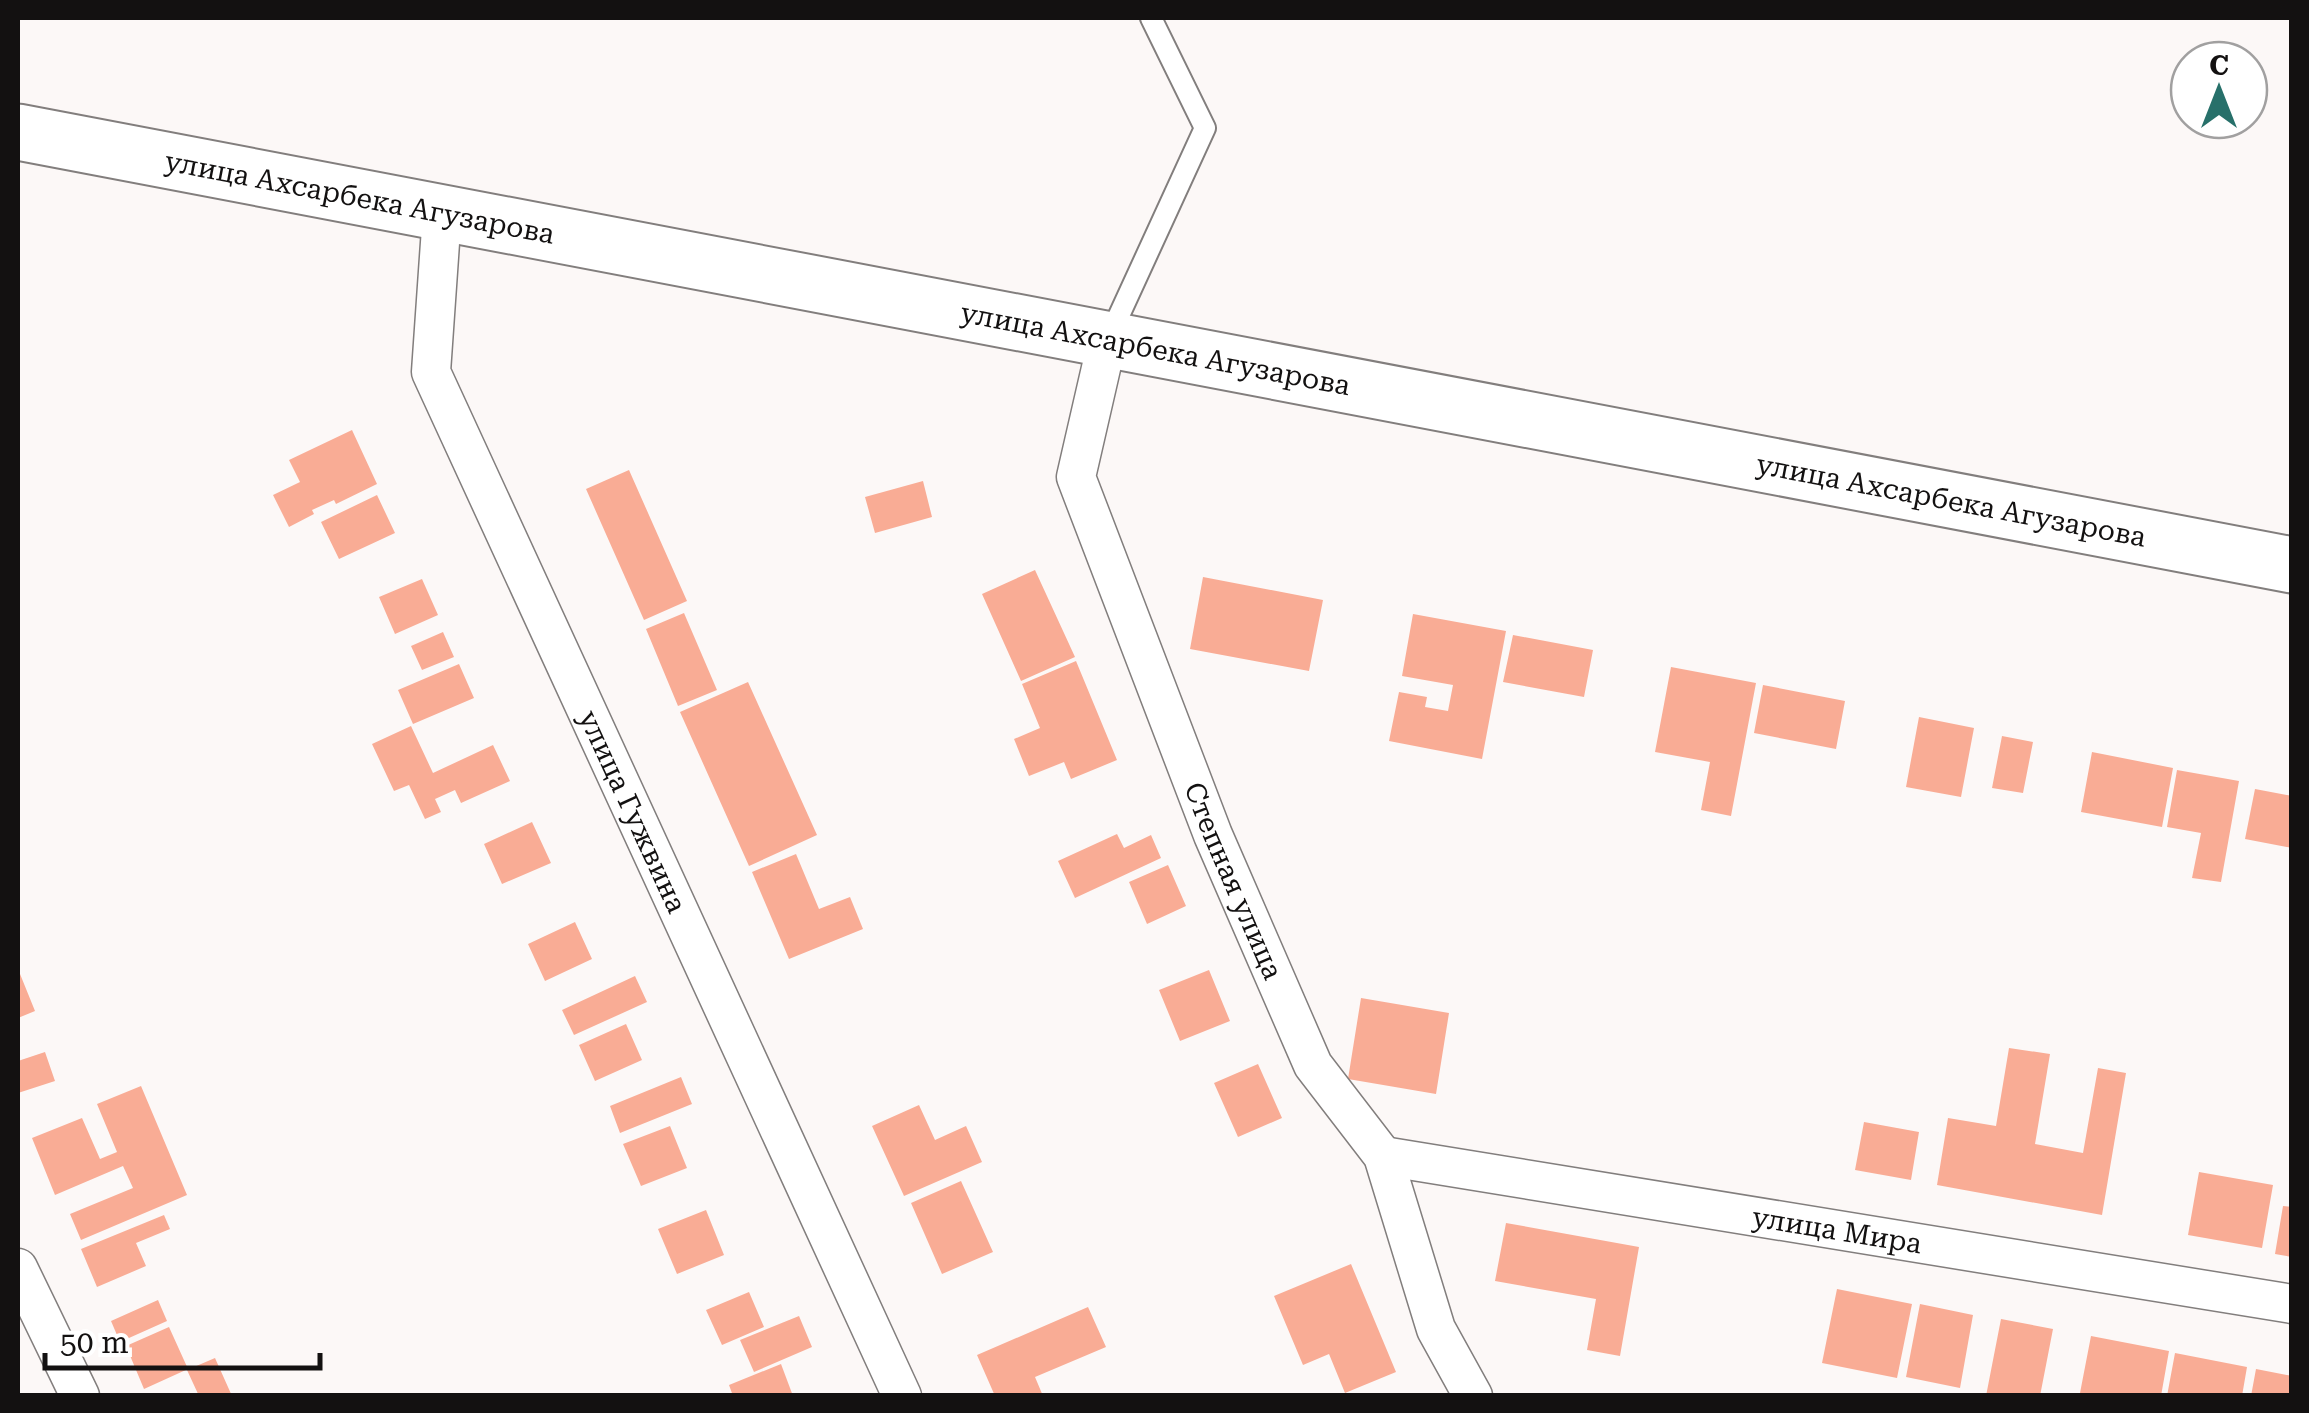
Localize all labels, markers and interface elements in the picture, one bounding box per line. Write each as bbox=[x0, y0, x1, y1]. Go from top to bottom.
north arrow bbox=[2169, 40, 2269, 140]
text: С bbox=[2209, 49, 2229, 82]
street label: улица Ахсарбека Агузарова bbox=[162, 144, 557, 251]
street label: улица Ахсарбека Агузарова bbox=[958, 296, 1353, 402]
street label: улица Ахсарбека Агузарова bbox=[1754, 447, 2149, 554]
street label: улица Гужвина bbox=[572, 705, 693, 918]
street label: Степная улица bbox=[1177, 778, 1290, 984]
street label: улица Мира bbox=[1750, 1200, 1924, 1260]
scale bar bbox=[45, 1308, 320, 1370]
text: 50 m bbox=[60, 1325, 129, 1360]

